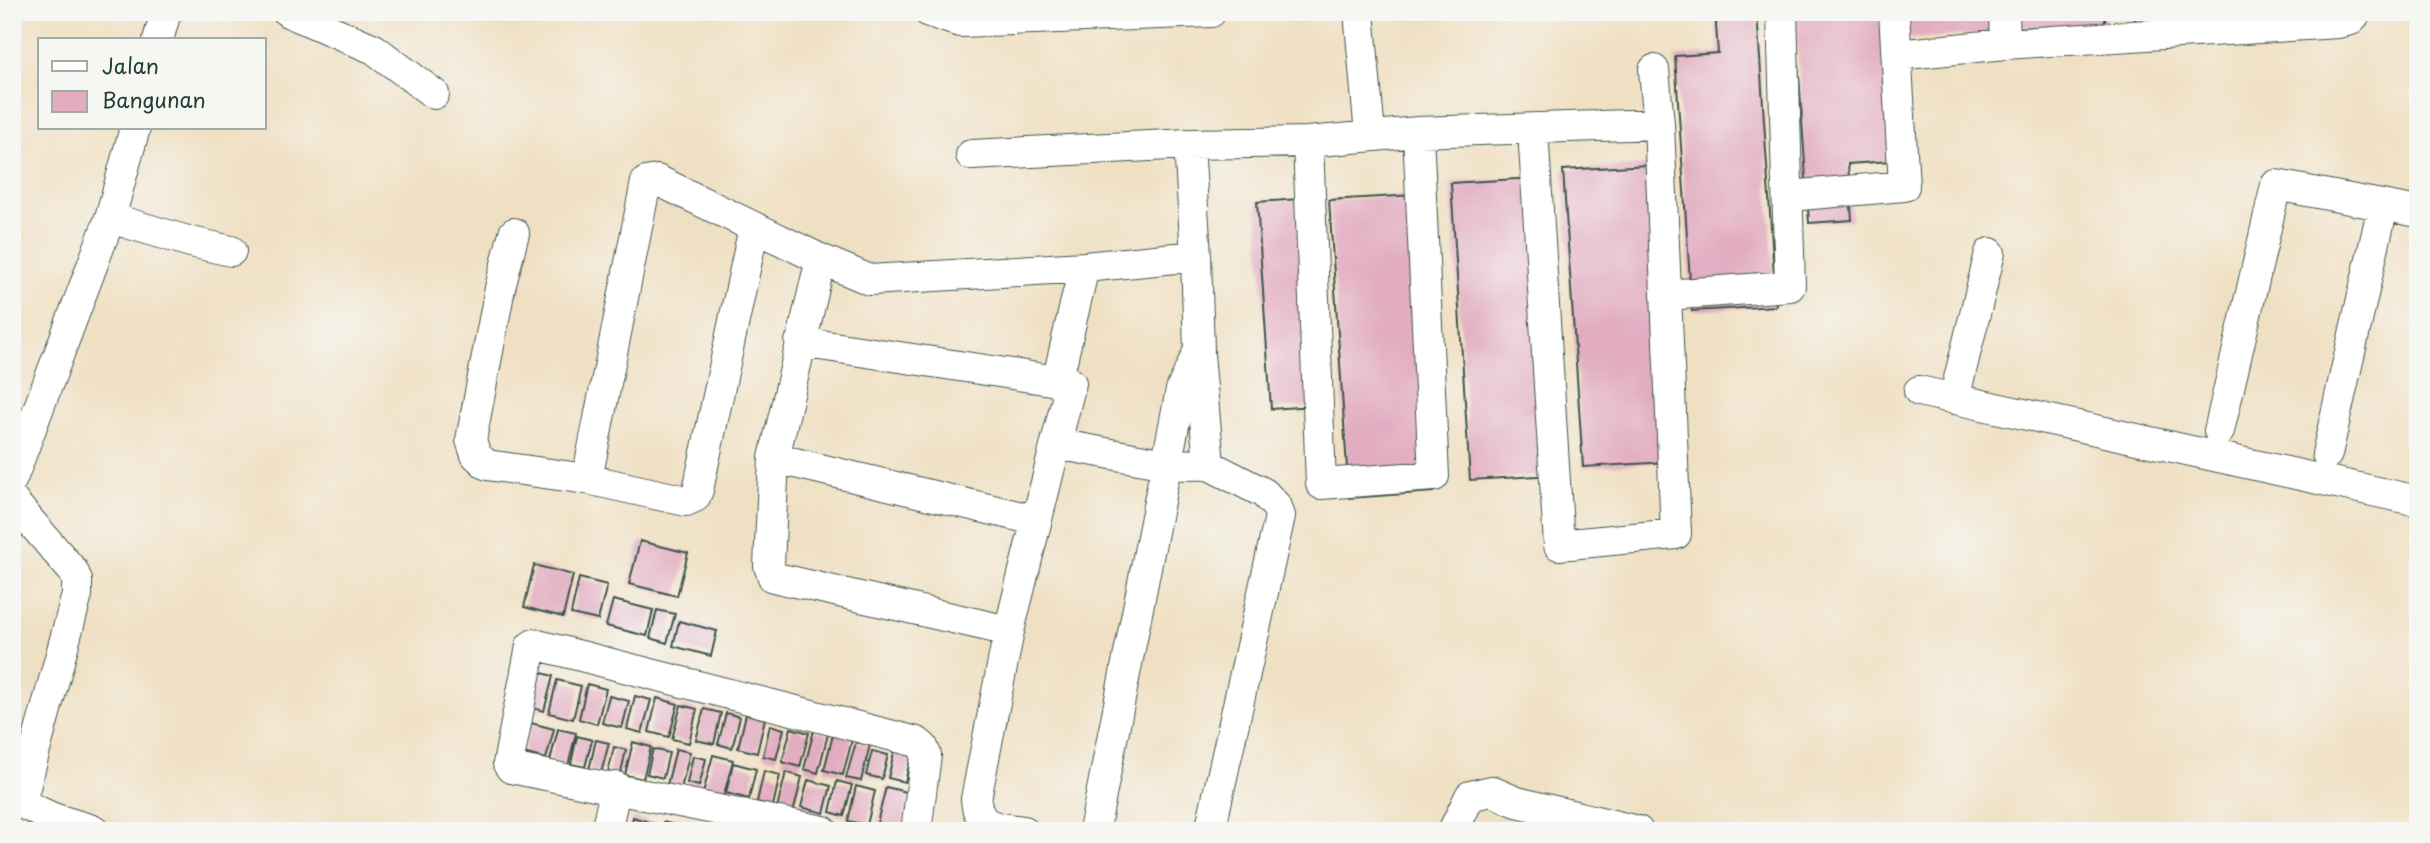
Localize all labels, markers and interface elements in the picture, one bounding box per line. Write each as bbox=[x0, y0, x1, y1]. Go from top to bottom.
legend bbox=[38, 38, 266, 130]
text: Jalan bbox=[102, 49, 159, 81]
text: Bangunan bbox=[102, 83, 206, 115]

